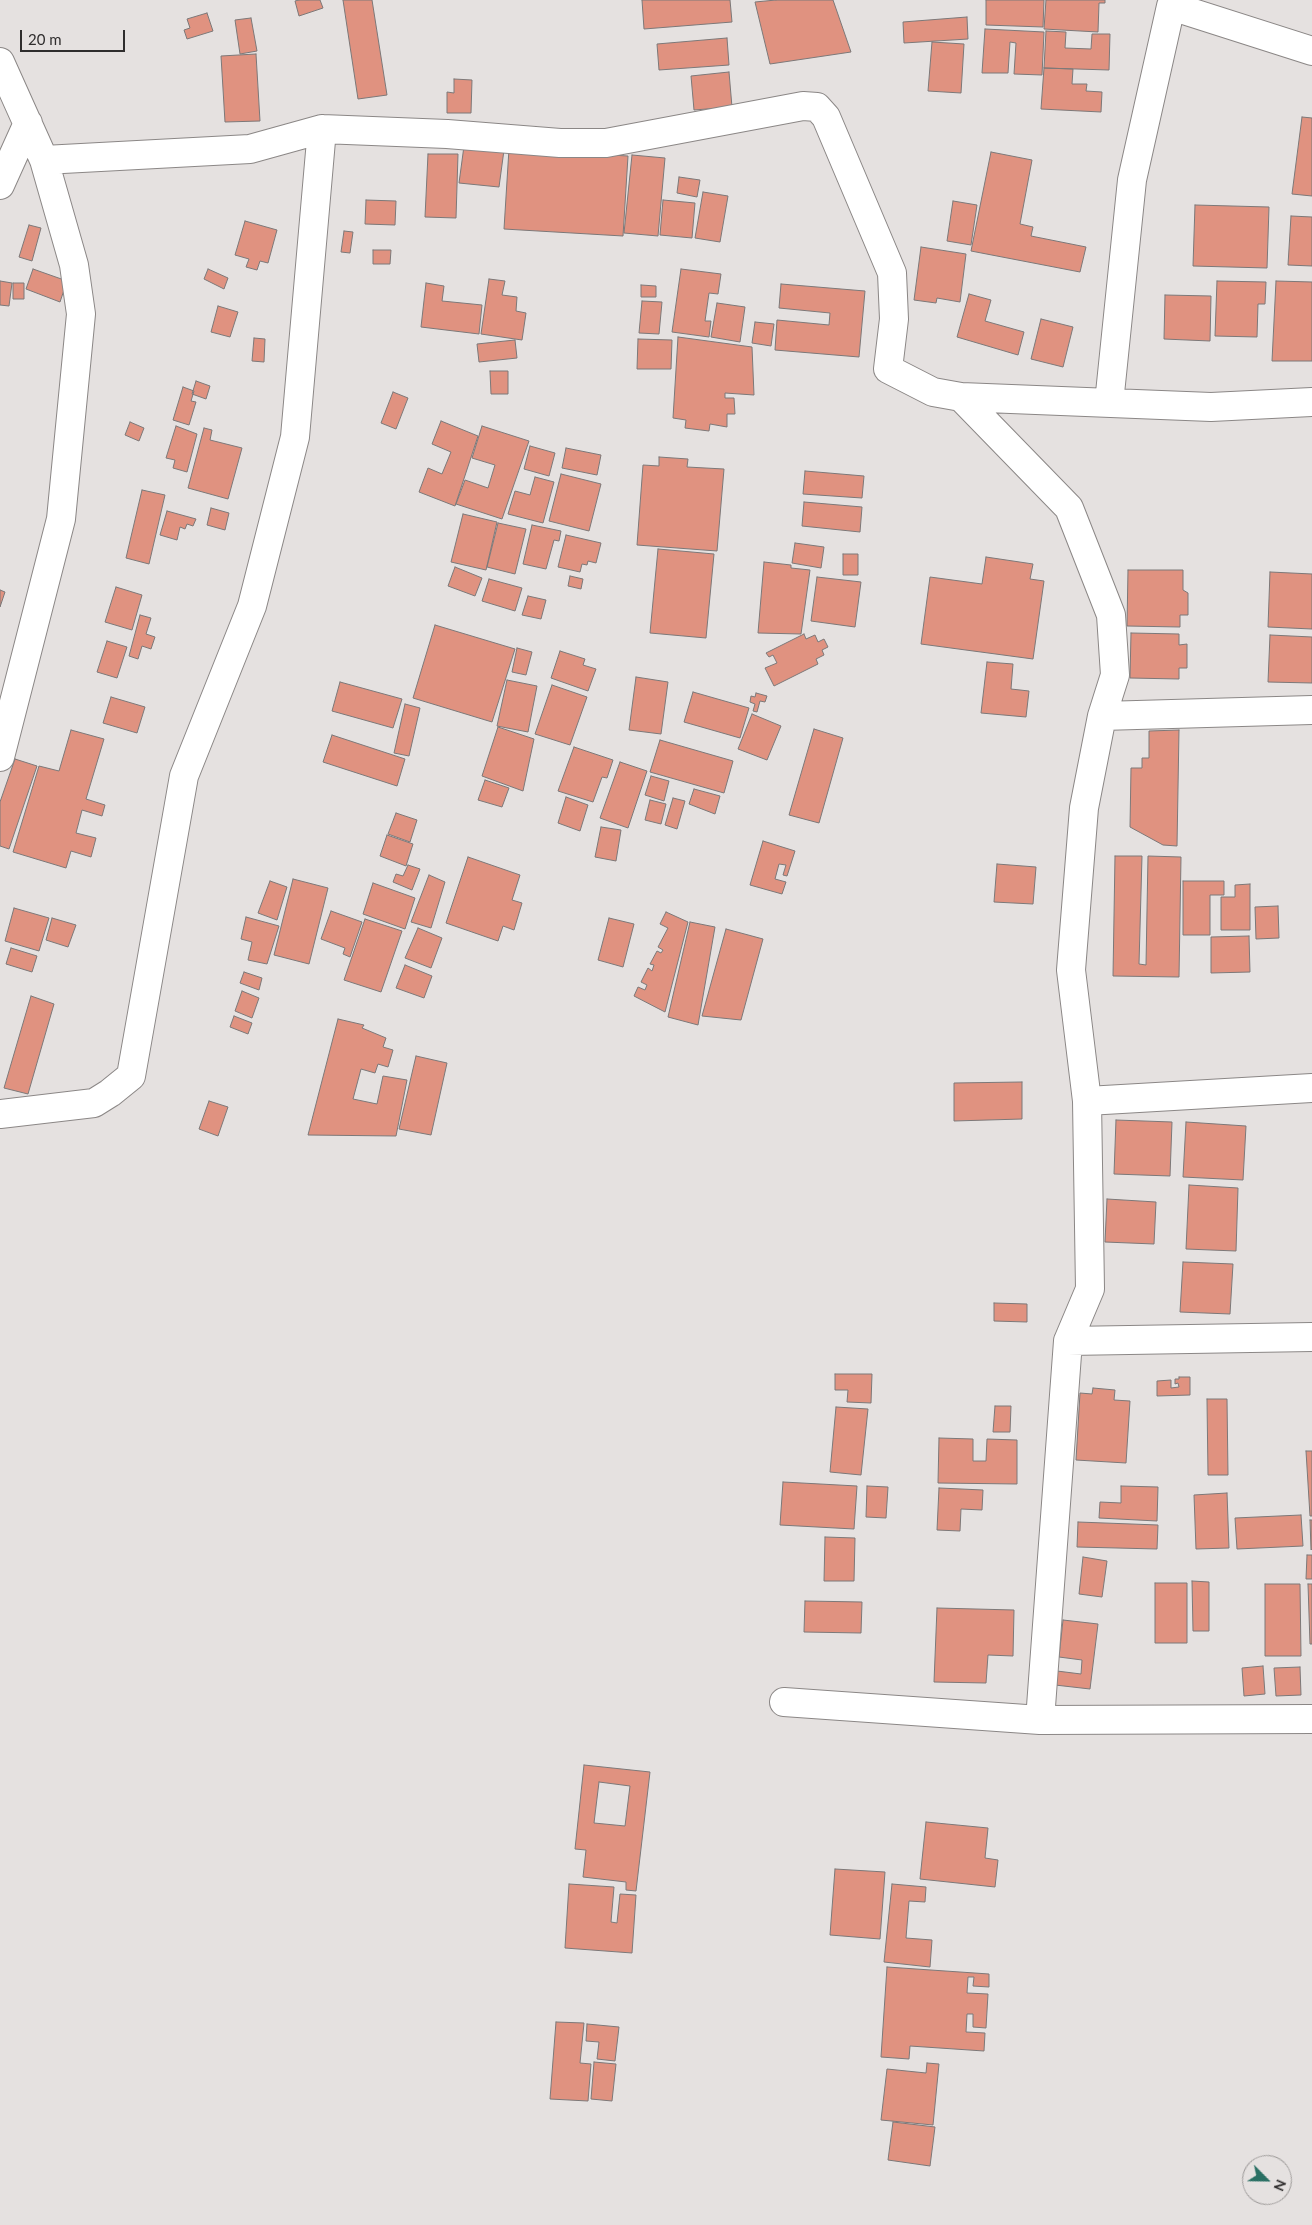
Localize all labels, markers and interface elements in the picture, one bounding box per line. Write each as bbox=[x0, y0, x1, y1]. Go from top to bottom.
scale bar bbox=[22, 20, 128, 52]
text: 20 m bbox=[28, 30, 62, 48]
north arrow bbox=[1242, 2155, 1292, 2205]
text: N bbox=[1270, 2177, 1290, 2194]

